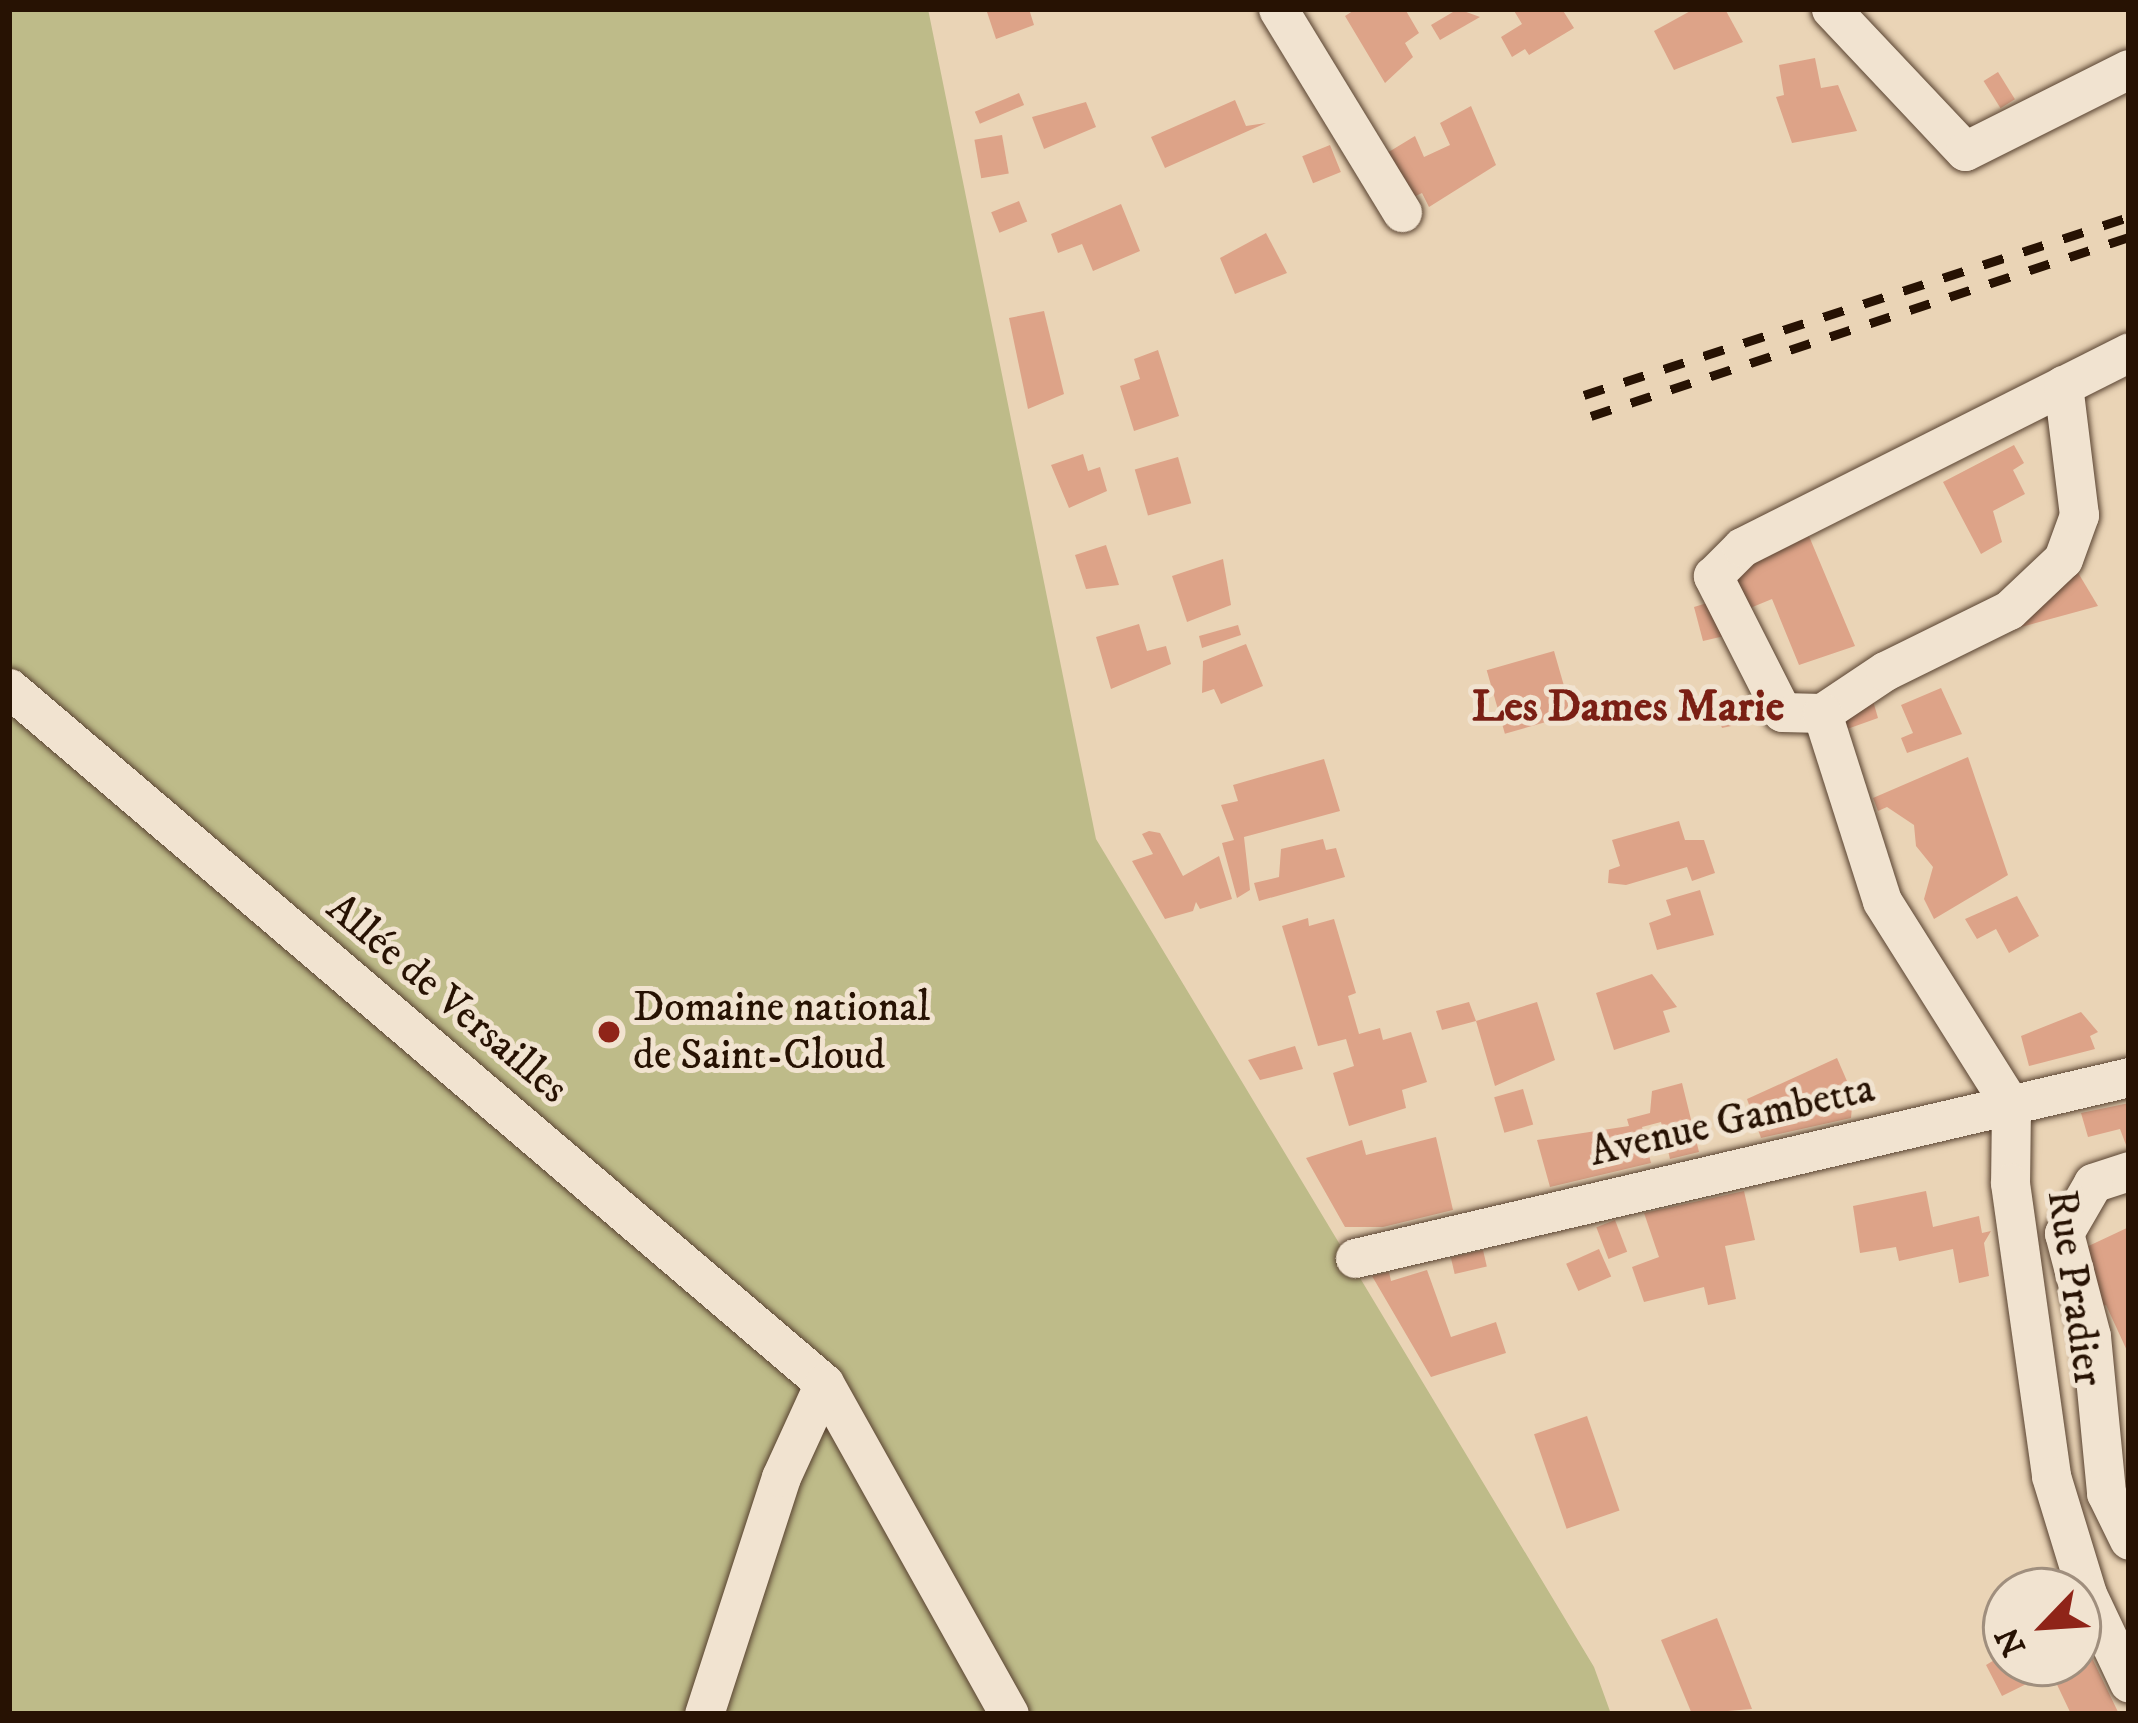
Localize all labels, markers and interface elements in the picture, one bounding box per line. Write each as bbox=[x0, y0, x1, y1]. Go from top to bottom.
district label: Les Dames Marie bbox=[1472, 681, 1784, 735]
street label: Allée de Versailles bbox=[316, 883, 578, 1115]
place label: Domaine national de Saint-Cloud bbox=[633, 983, 930, 1082]
marker: Domaine national de Saint-Cloud bbox=[596, 1019, 622, 1045]
street label: Avenue Gambetta bbox=[1585, 1064, 1879, 1178]
street label: Rue Pradier bbox=[2035, 1187, 2113, 1389]
north arrow bbox=[1982, 1567, 2102, 1687]
text: N bbox=[1987, 1620, 2036, 1662]

